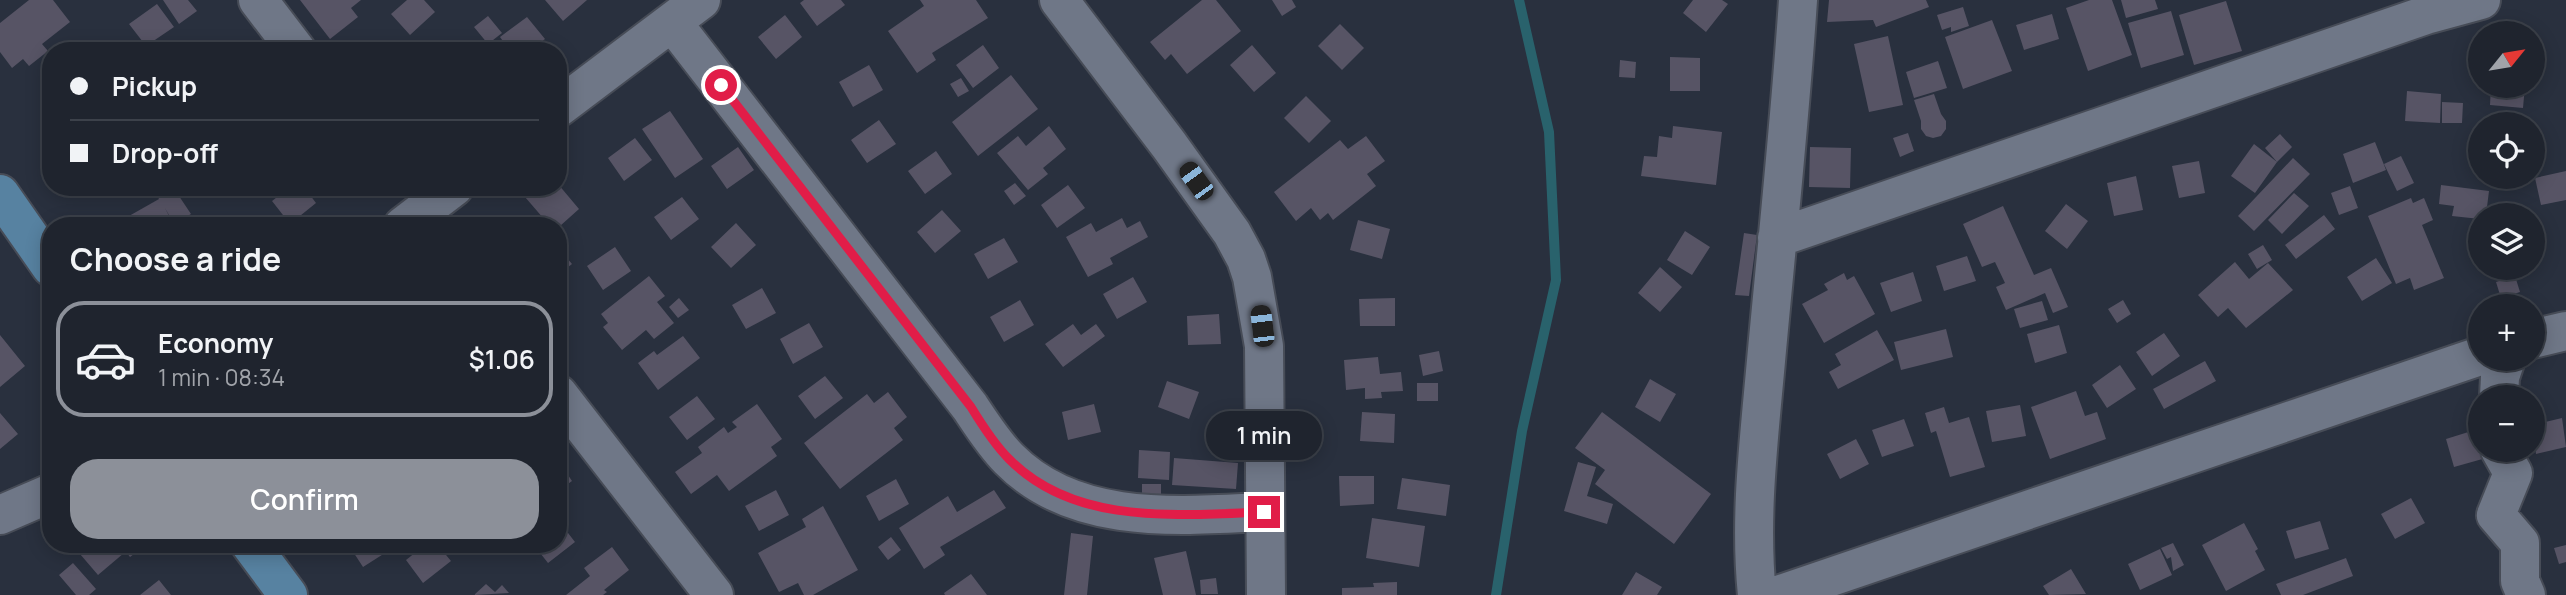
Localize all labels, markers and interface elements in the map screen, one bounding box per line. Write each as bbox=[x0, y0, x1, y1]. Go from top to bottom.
north arrow bbox=[2468, 21, 2544, 98]
map controls bbox=[2468, 21, 2545, 462]
text: Pickup bbox=[112, 68, 197, 104]
route start bbox=[705, 69, 737, 101]
button: locate bbox=[2468, 112, 2545, 189]
text: Drop-off bbox=[112, 135, 218, 171]
car bbox=[1176, 158, 1217, 204]
button: layers bbox=[2468, 203, 2545, 280]
text: Choose a ride bbox=[70, 237, 281, 281]
button: + bbox=[2468, 294, 2545, 371]
car bbox=[1250, 304, 1275, 348]
text: Economy bbox=[158, 325, 273, 361]
icon: car bbox=[74, 328, 137, 391]
text: $1.06 bbox=[469, 341, 535, 377]
text: 1 min · 08:34 bbox=[158, 361, 285, 393]
button: − bbox=[2468, 385, 2545, 462]
callout: 1 min bbox=[1206, 410, 1322, 460]
text: 1 min bbox=[1237, 419, 1291, 451]
button: Confirm bbox=[70, 459, 539, 539]
route end bbox=[1248, 496, 1280, 528]

